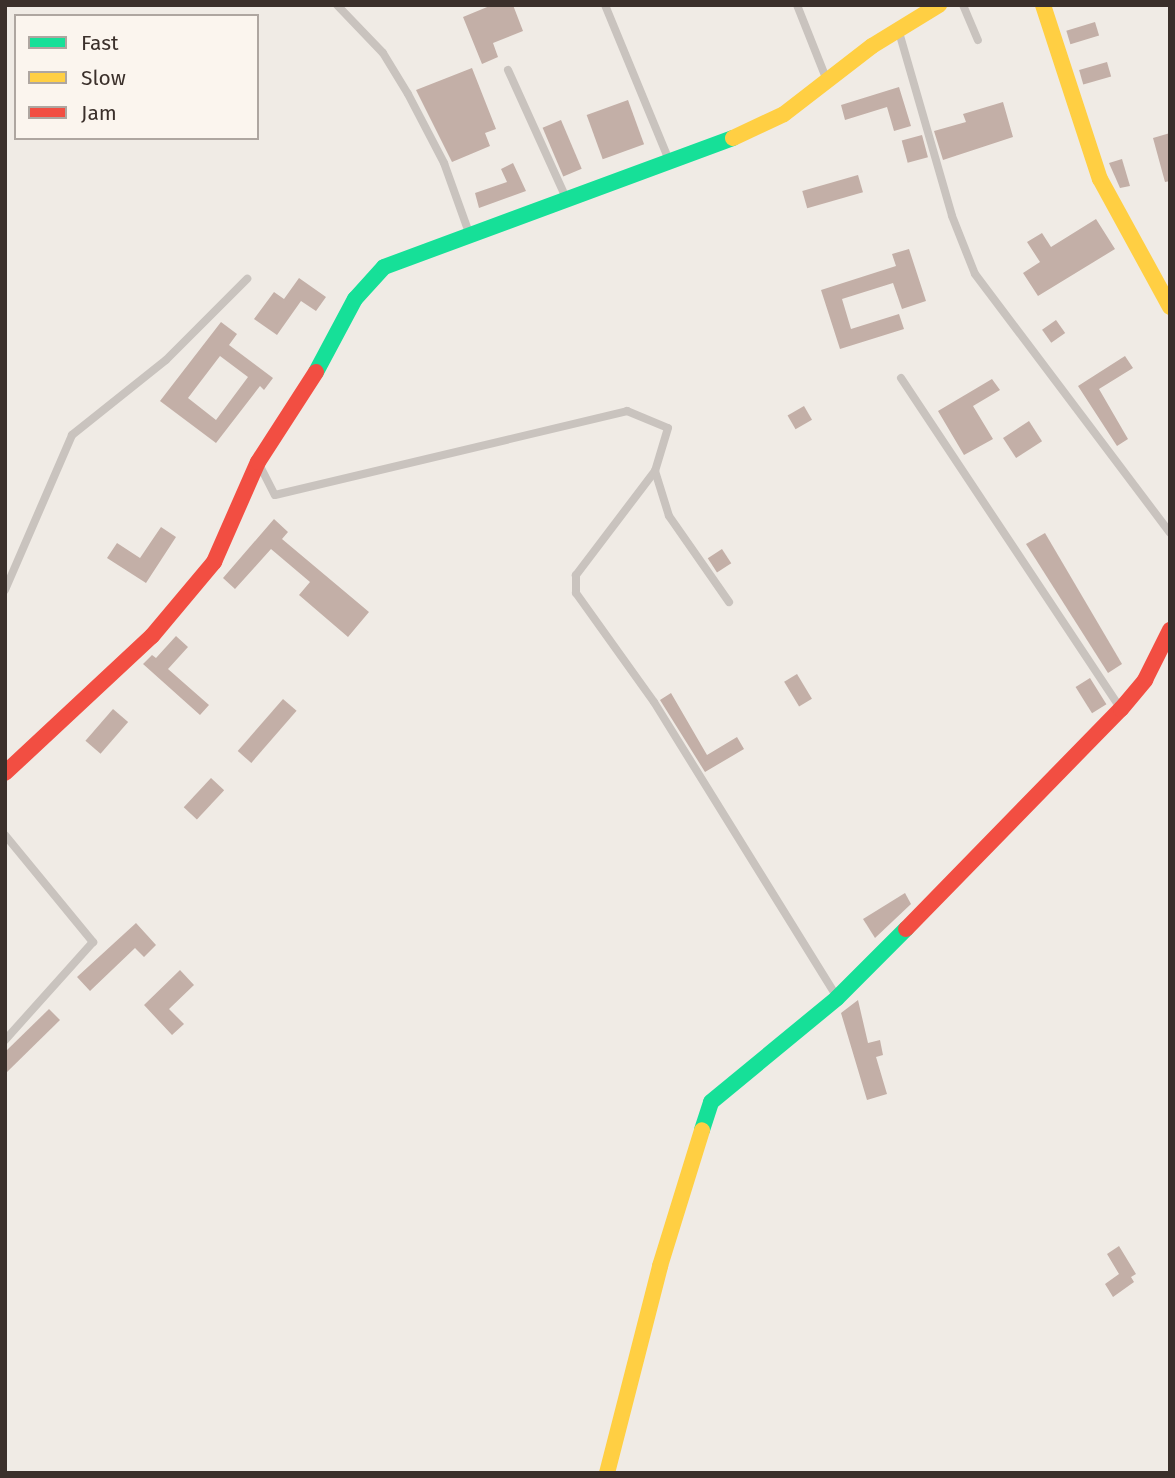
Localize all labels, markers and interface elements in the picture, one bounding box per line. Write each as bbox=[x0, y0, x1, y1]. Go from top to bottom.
legend bbox=[14, 14, 259, 140]
text: Fast bbox=[81, 30, 119, 56]
text: Slow bbox=[81, 65, 126, 91]
text: Jam bbox=[81, 100, 117, 126]

